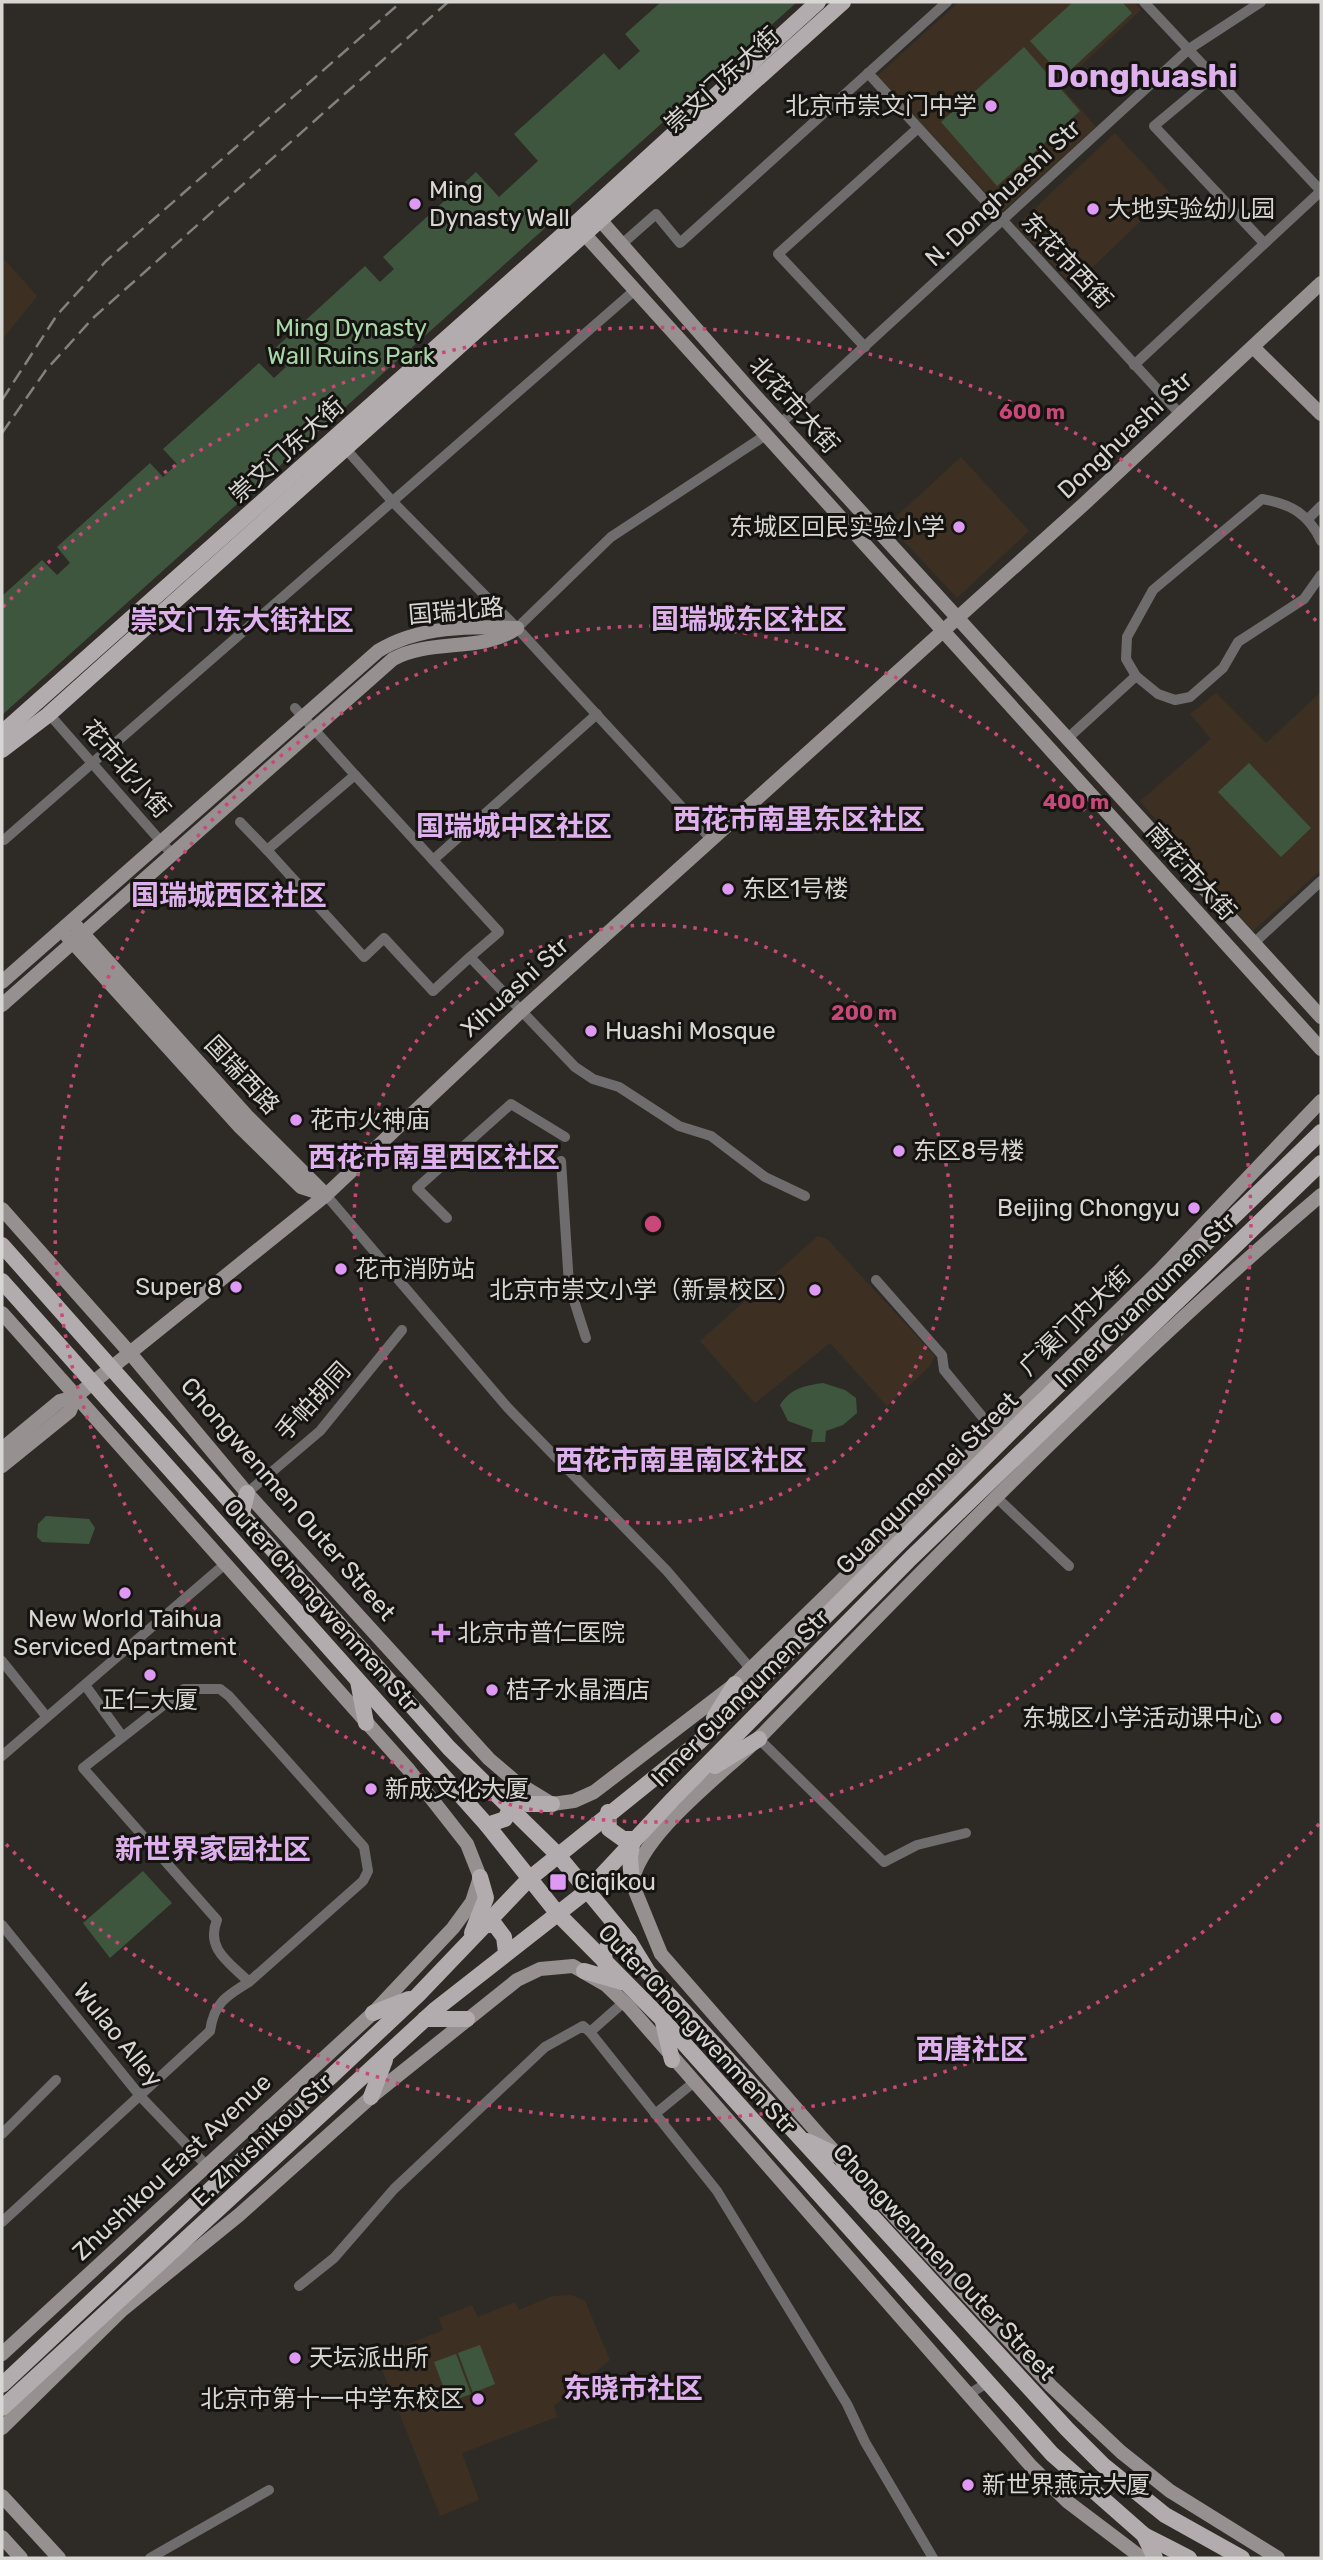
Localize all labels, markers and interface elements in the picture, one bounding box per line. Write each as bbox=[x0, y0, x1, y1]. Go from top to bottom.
street label: 崇文门东大街 bbox=[659, 21, 785, 139]
district label: Donghuashi bbox=[1046, 57, 1238, 95]
place label: 北京市崇文门中学 bbox=[785, 92, 977, 120]
marker: 北京市崇文门中学 bbox=[983, 98, 999, 114]
street label: N. Donghuashi Str bbox=[920, 114, 1086, 272]
place label: Ming Dynasty Wall bbox=[429, 176, 570, 232]
place label: 大地实验幼儿园 bbox=[1107, 195, 1275, 223]
marker: Ming Dynasty Wall bbox=[407, 196, 423, 212]
marker: 大地实验幼儿园 bbox=[1085, 201, 1101, 217]
street label: 东花市西街 bbox=[1016, 208, 1118, 314]
park label: Ming Dynasty Wall Ruins Park bbox=[267, 314, 436, 370]
street label: 北花市大街 bbox=[743, 351, 845, 459]
street label: Donghuashi Str bbox=[1052, 366, 1198, 504]
street label: 崇文门东大街 bbox=[224, 391, 350, 509]
text: 600 m bbox=[999, 399, 1065, 424]
place label: 东城区回民实验小学 bbox=[729, 513, 945, 541]
marker: 东城区回民实验小学 bbox=[951, 519, 967, 535]
street label: 国瑞北路 bbox=[407, 593, 505, 629]
district label: 国瑞城东区社区 bbox=[651, 603, 847, 636]
district label: 崇文门东大街社区 bbox=[130, 604, 354, 637]
street label: 花市北小街 bbox=[76, 715, 176, 823]
text: 400 m bbox=[1043, 789, 1109, 814]
district label: 西花市南里东区社区 bbox=[673, 803, 925, 836]
district label: 国瑞城中区社区 bbox=[416, 810, 612, 843]
street label: 南花市大街 bbox=[1140, 818, 1242, 926]
place label: 东区1号楼 bbox=[742, 875, 848, 903]
district label: 国瑞城西区社区 bbox=[131, 879, 327, 912]
marker: 东区1号楼 bbox=[720, 881, 736, 897]
street label: Xihuashi Str bbox=[455, 931, 575, 1043]
text: 200 m bbox=[831, 1000, 897, 1025]
place label: Huashi Mosque bbox=[605, 1017, 776, 1045]
marker: Huashi Mosque bbox=[583, 1023, 599, 1039]
street label: 国瑞西路 bbox=[199, 1030, 285, 1120]
place label: 花市火神庙 bbox=[310, 1106, 430, 1134]
marker: 花市火神庙 bbox=[288, 1112, 304, 1128]
place label: 东区8号楼 bbox=[913, 1137, 1024, 1165]
district label: 西花市南里西区社区 bbox=[308, 1141, 560, 1174]
marker: 东区8号楼 bbox=[891, 1143, 907, 1159]
place label: Beijing Chongyu bbox=[997, 1194, 1180, 1222]
marker: Beijing Chongyu bbox=[1186, 1200, 1202, 1216]
street label: Inner Guanqumen Str bbox=[1049, 1207, 1241, 1393]
centre of rings bbox=[641, 1212, 665, 1236]
place label: 花市消防站 bbox=[355, 1255, 475, 1283]
marker: 花市消防站 bbox=[333, 1261, 349, 1277]
street label: 广渠门内大街 bbox=[1013, 1261, 1137, 1381]
place label: Super 8 bbox=[135, 1273, 222, 1301]
place label: 北京市崇文小学（新景校区） bbox=[489, 1276, 801, 1304]
marker: Super 8 bbox=[228, 1279, 244, 1295]
marker: 北京市崇文小学（新景校区） bbox=[807, 1282, 823, 1298]
street label: 手帕胡同 bbox=[270, 1356, 356, 1446]
street label: Chongwenmen Outer Street bbox=[175, 1372, 401, 1626]
street label: Guanqumennei Street bbox=[830, 1386, 1024, 1580]
district label: 西花市南里南区社区 bbox=[555, 1444, 807, 1477]
street label: Outer Chongwenmen Str bbox=[218, 1493, 424, 1717]
marker: New World Taihua Serviced Apartment bbox=[117, 1585, 133, 1601]
street label: Inner Guanqumen Str bbox=[645, 1603, 835, 1793]
place label: New World Taihua Serviced Apartment bbox=[13, 1605, 237, 1661]
place label: 北京市普仁医院 bbox=[457, 1619, 625, 1647]
marker: 北京市普仁医院 bbox=[431, 1623, 451, 1643]
marker: 正仁大厦 bbox=[142, 1667, 158, 1683]
place label: 桔子水晶酒店 bbox=[506, 1676, 650, 1704]
marker: 桔子水晶酒店 bbox=[484, 1682, 500, 1698]
place label: 正仁大厦 bbox=[102, 1686, 198, 1714]
place label: 东城区小学活动课中心 bbox=[1022, 1704, 1262, 1732]
marker: 东城区小学活动课中心 bbox=[1268, 1710, 1284, 1726]
place label: 新成文化大厦 bbox=[385, 1775, 529, 1803]
marker: 新成文化大厦 bbox=[363, 1781, 379, 1797]
district label: 新世界家园社区 bbox=[115, 1833, 311, 1866]
place label: Ciqikou bbox=[574, 1868, 656, 1896]
marker: Ciqikou bbox=[548, 1872, 568, 1892]
street label: Outer Chongwenmen Str bbox=[592, 1918, 802, 2140]
street label: Wulao Alley bbox=[68, 1977, 168, 2093]
district label: 西唐社区 bbox=[916, 2033, 1028, 2066]
street label: Zhushikou East Avenue bbox=[67, 2068, 277, 2266]
street label: E. Zhushikou Str bbox=[186, 2068, 338, 2212]
street label: Chongwenmen Outer Street bbox=[827, 2138, 1061, 2386]
place label: 天坛派出所 bbox=[309, 2344, 429, 2372]
marker: 天坛派出所 bbox=[287, 2350, 303, 2366]
district label: 东晓市社区 bbox=[563, 2372, 703, 2405]
place label: 北京市第十一中学东校区 bbox=[200, 2385, 464, 2413]
marker: 北京市第十一中学东校区 bbox=[470, 2391, 486, 2407]
place label: 新世界燕京大厦 bbox=[982, 2471, 1150, 2499]
marker: 新世界燕京大厦 bbox=[960, 2477, 976, 2493]

